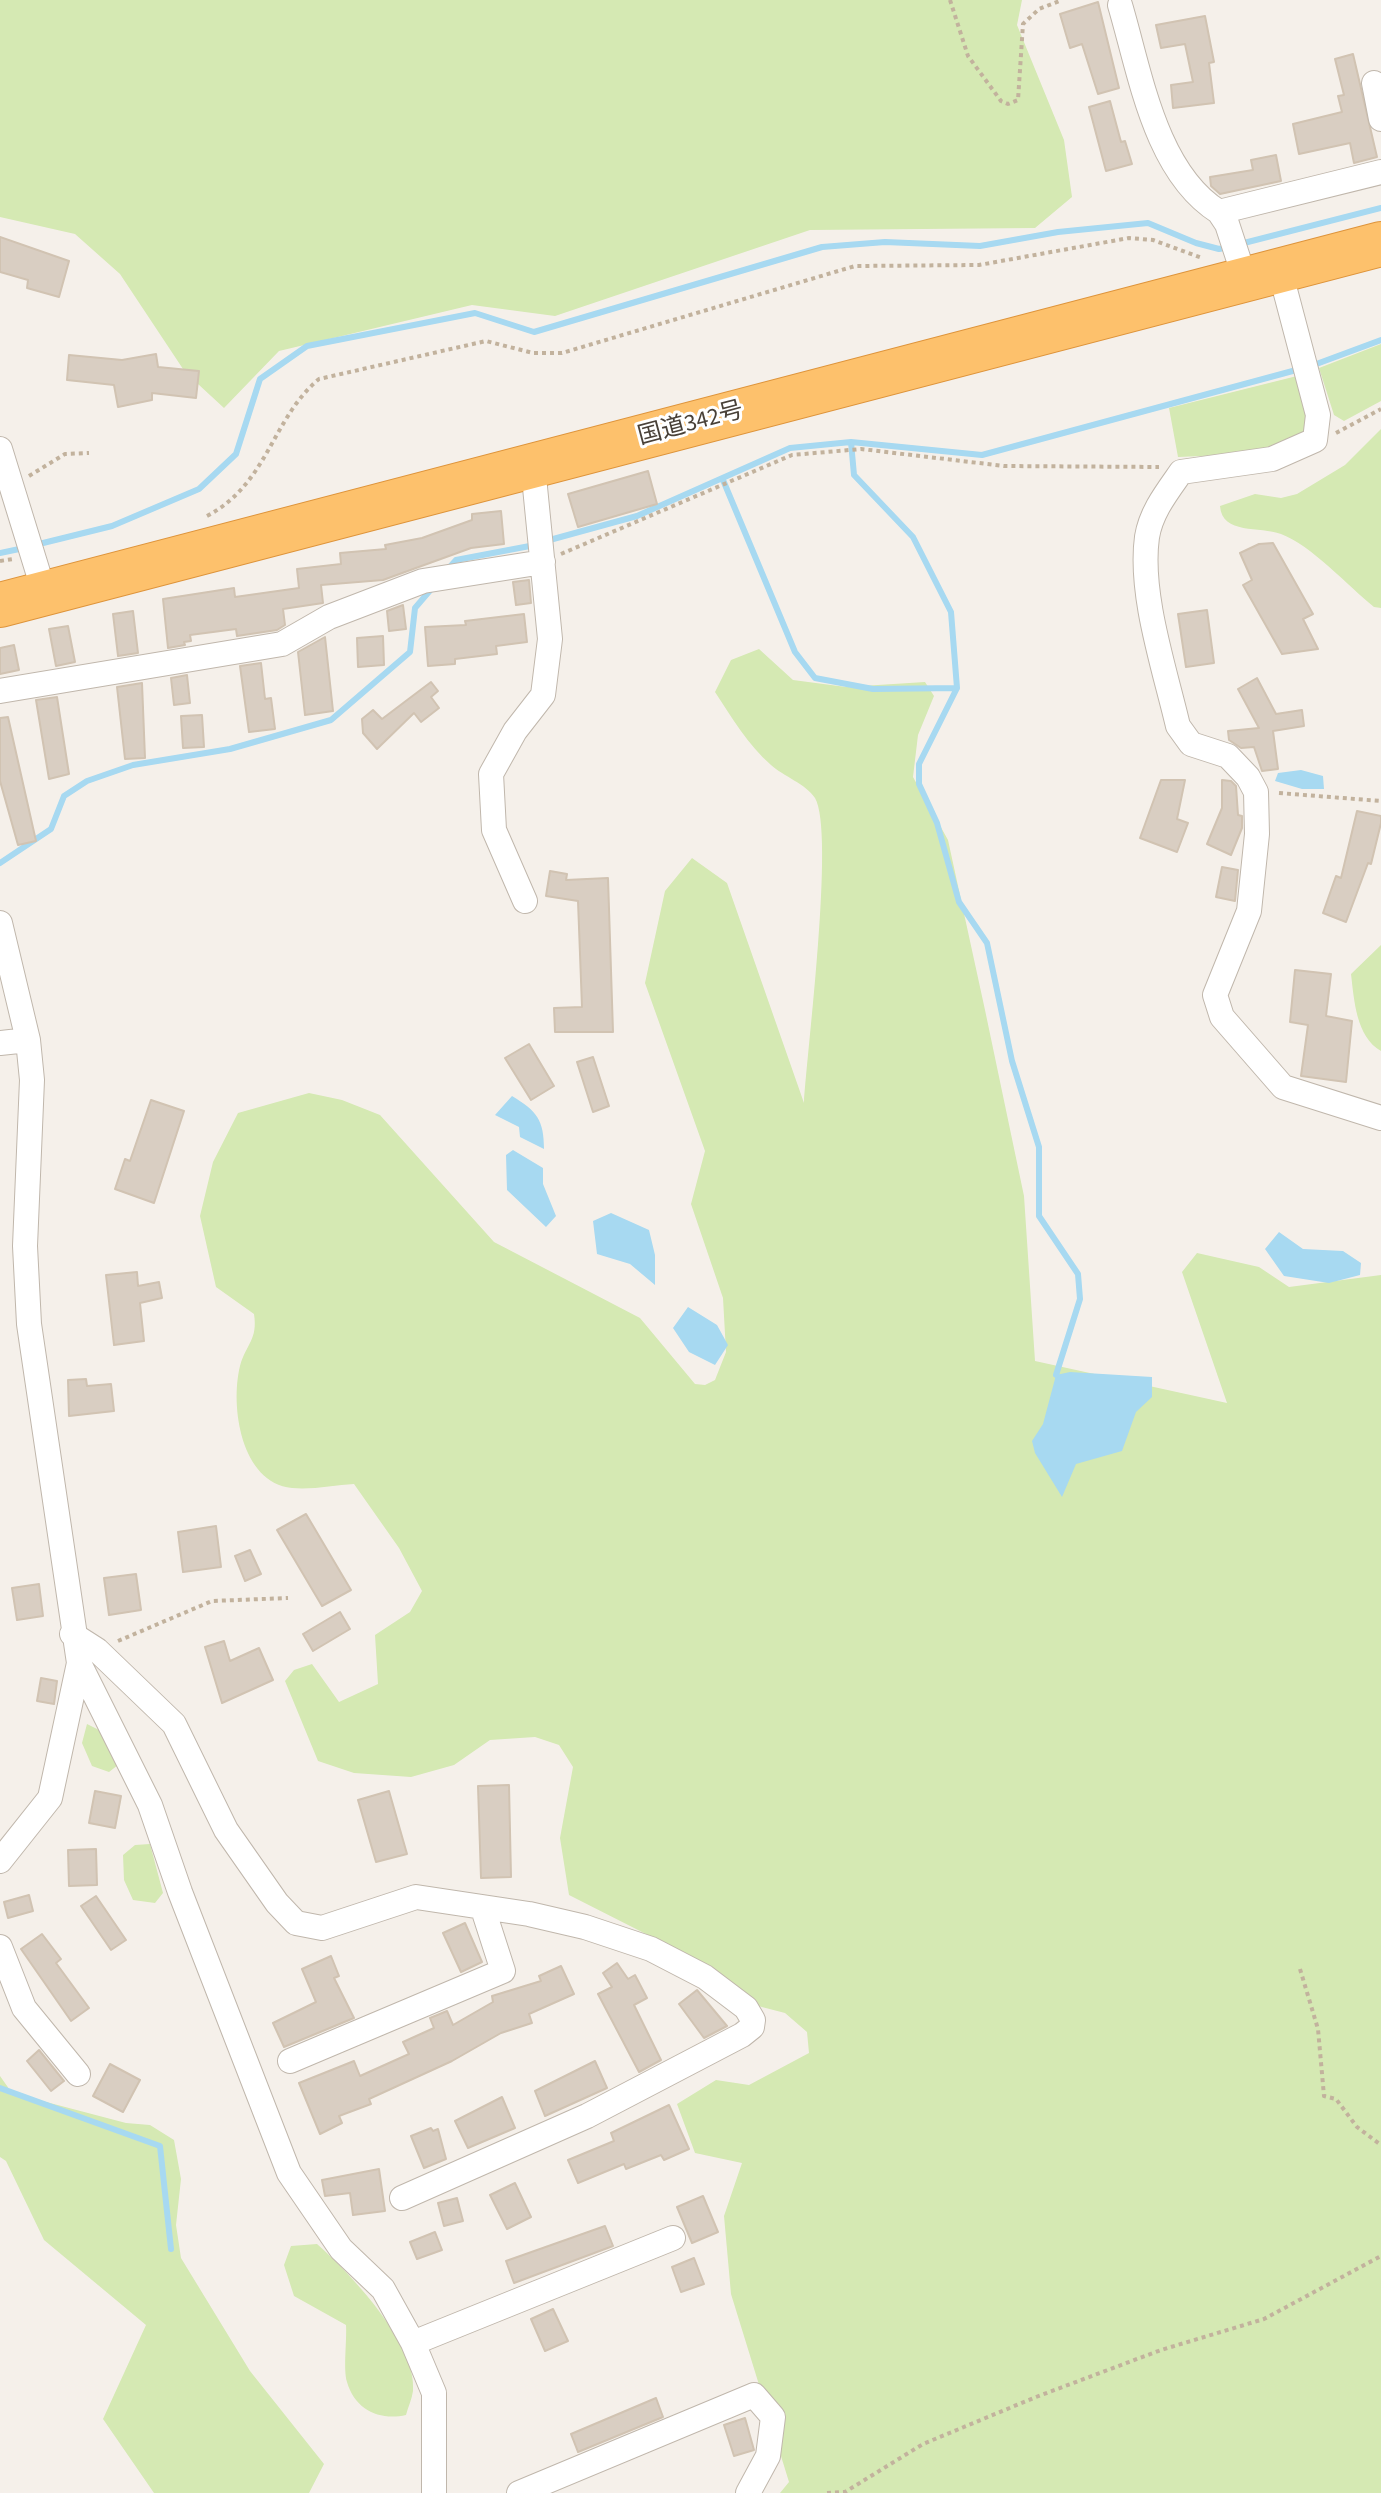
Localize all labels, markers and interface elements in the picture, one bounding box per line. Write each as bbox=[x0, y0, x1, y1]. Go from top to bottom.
street label: 国道342号 bbox=[635, 397, 747, 453]

